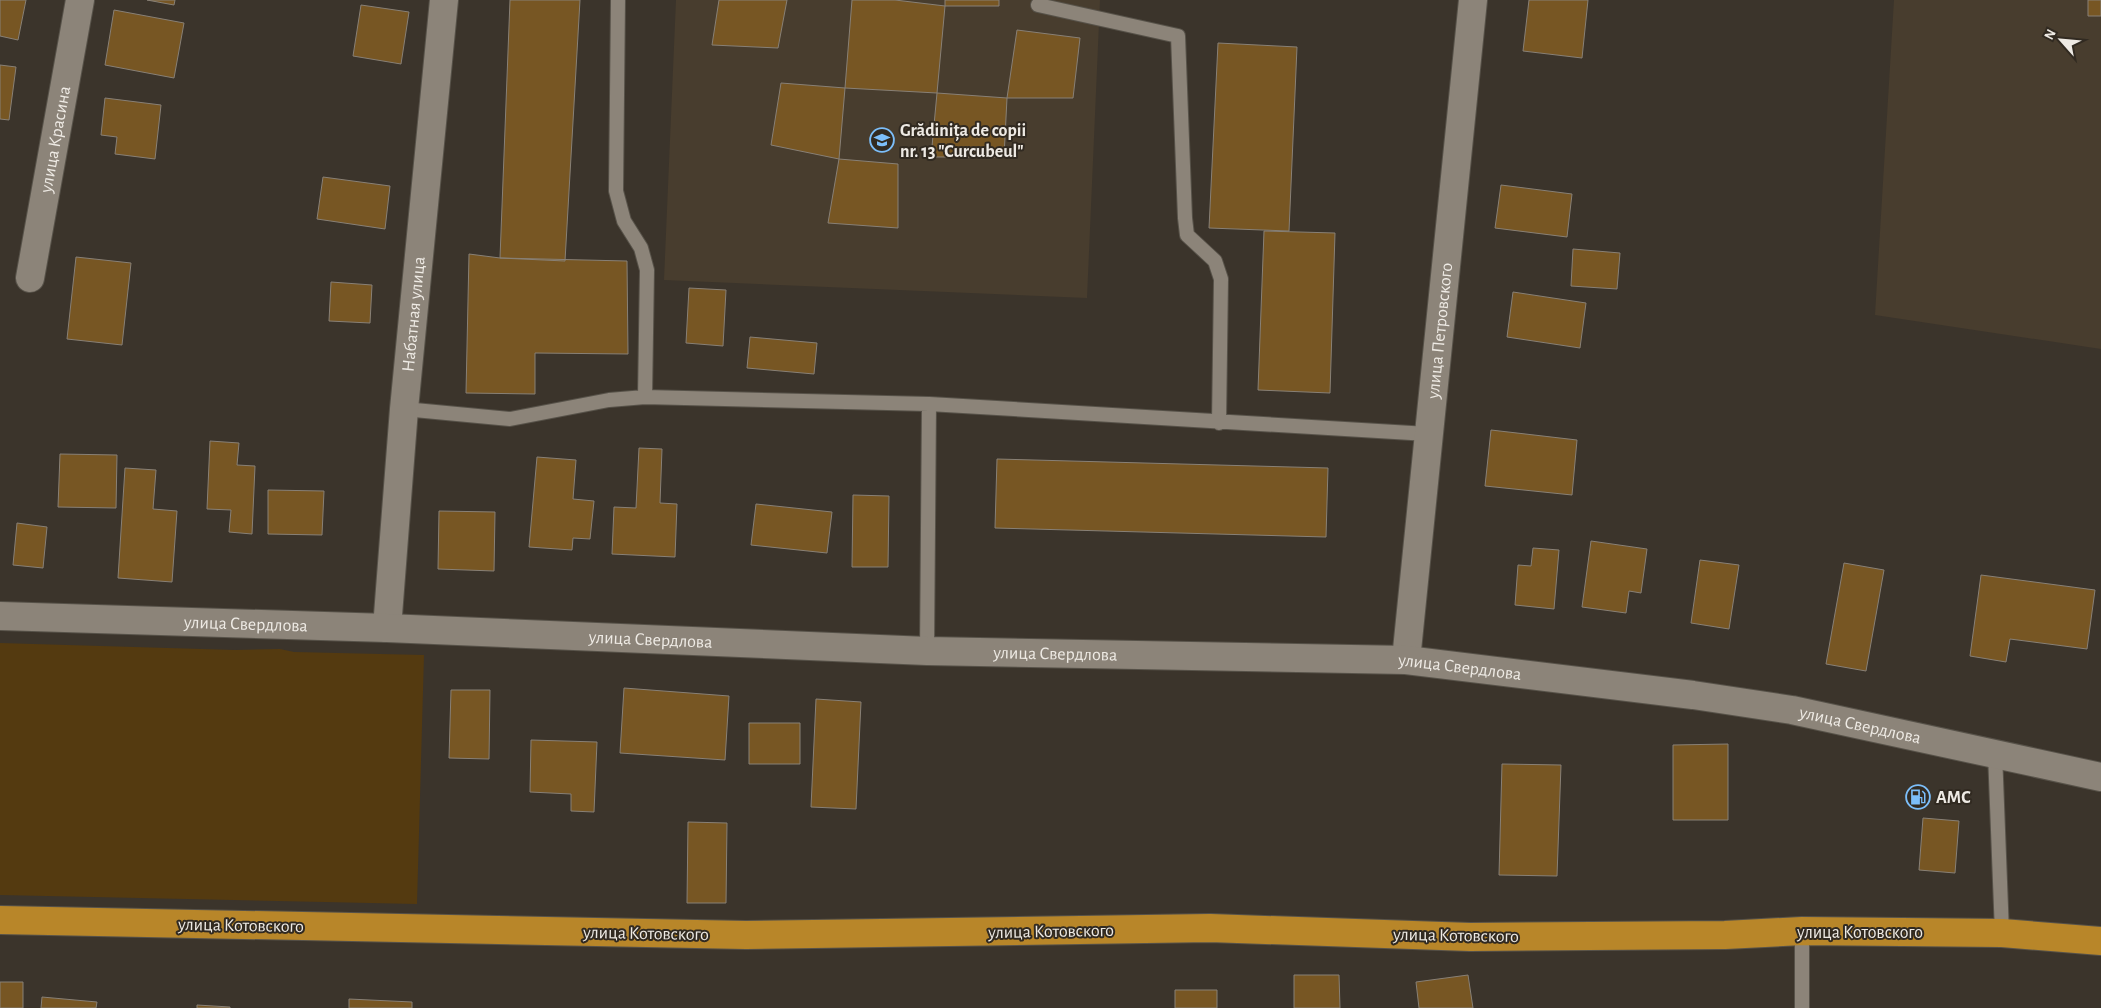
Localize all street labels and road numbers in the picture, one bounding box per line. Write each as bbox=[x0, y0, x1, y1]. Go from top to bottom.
street label: улица Красина bbox=[37, 85, 74, 195]
street label: Набатная улица bbox=[400, 256, 429, 373]
street label: улица Петровского bbox=[1424, 262, 1456, 401]
street label: улица Свердлова bbox=[183, 614, 308, 636]
street label: улица Свердлова bbox=[587, 629, 713, 652]
street label: улица Свердлова bbox=[992, 644, 1117, 665]
street label: улица Свердлова bbox=[1397, 652, 1522, 684]
street label: улица Свердлова bbox=[1797, 704, 1923, 748]
street label: улица Котовского bbox=[177, 916, 304, 936]
street label: улица Котовского bbox=[987, 922, 1114, 942]
street label: улица Котовского bbox=[582, 924, 709, 944]
street label: улица Котовского bbox=[1796, 924, 1923, 942]
street label: улица Котовского bbox=[1392, 926, 1519, 946]

